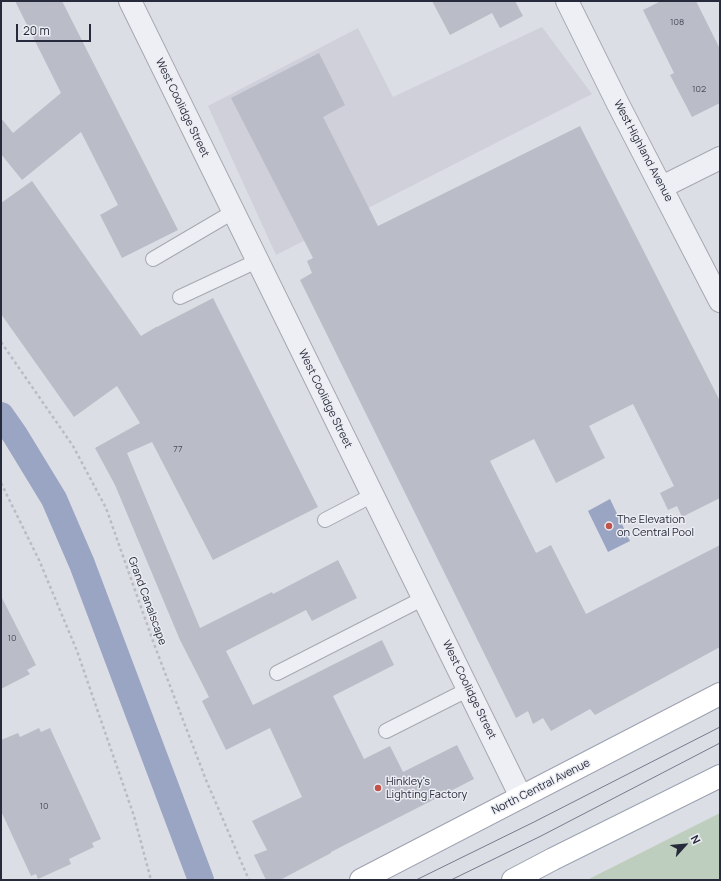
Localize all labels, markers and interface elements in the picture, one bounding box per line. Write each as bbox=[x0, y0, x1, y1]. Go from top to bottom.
scale bar bbox=[18, 16, 93, 42]
house number: 108 bbox=[670, 17, 684, 27]
text: 20 m bbox=[23, 22, 50, 39]
street label: West Coolidge Street bbox=[152, 56, 212, 160]
house number: 102 bbox=[692, 84, 706, 94]
street label: West Highland Avenue bbox=[611, 98, 675, 204]
street label: West Coolidge Street bbox=[295, 347, 355, 451]
house number: 77 bbox=[173, 444, 183, 454]
place label: The Elevation on Central Pool bbox=[617, 513, 694, 539]
marker: The Elevation on Central Pool bbox=[604, 521, 614, 531]
street label: Grand Canalscape bbox=[125, 555, 169, 647]
house number: 10 bbox=[8, 633, 16, 643]
street label: West Coolidge Street bbox=[439, 638, 499, 742]
street label: North Central Avenue bbox=[490, 756, 592, 818]
place label: Hinkley's Lighting Factory bbox=[386, 775, 467, 801]
marker: Hinkley's Lighting Factory bbox=[373, 783, 383, 793]
house number: 10 bbox=[40, 801, 48, 811]
north arrow bbox=[665, 825, 705, 865]
text: N bbox=[688, 832, 705, 846]

